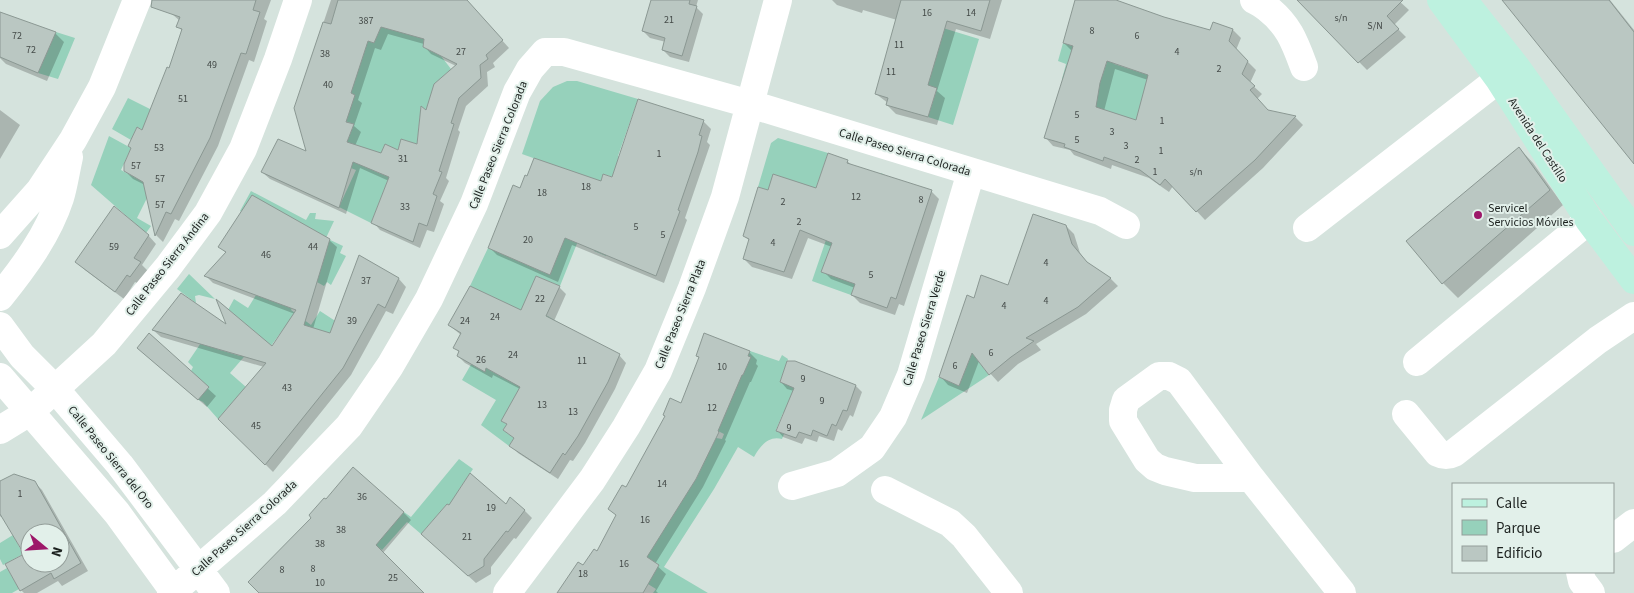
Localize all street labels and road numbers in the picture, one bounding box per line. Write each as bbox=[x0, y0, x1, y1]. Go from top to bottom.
street label: Calle Paseo Sierra Colorada bbox=[465, 79, 532, 212]
street label: Avenida del Castillo bbox=[1504, 95, 1571, 186]
street label: Calle Paseo Sierra Colorada bbox=[837, 124, 973, 181]
street label: Calle Paseo Sierra Andina bbox=[122, 209, 213, 319]
street label: Calle Paseo Sierra Plata bbox=[651, 257, 710, 372]
street label: Calle Paseo Sierra Verde bbox=[899, 268, 950, 388]
street label: Calle Paseo Sierra del Oro bbox=[64, 402, 157, 512]
street label: Calle Paseo Sierra Colorada bbox=[188, 476, 301, 581]

